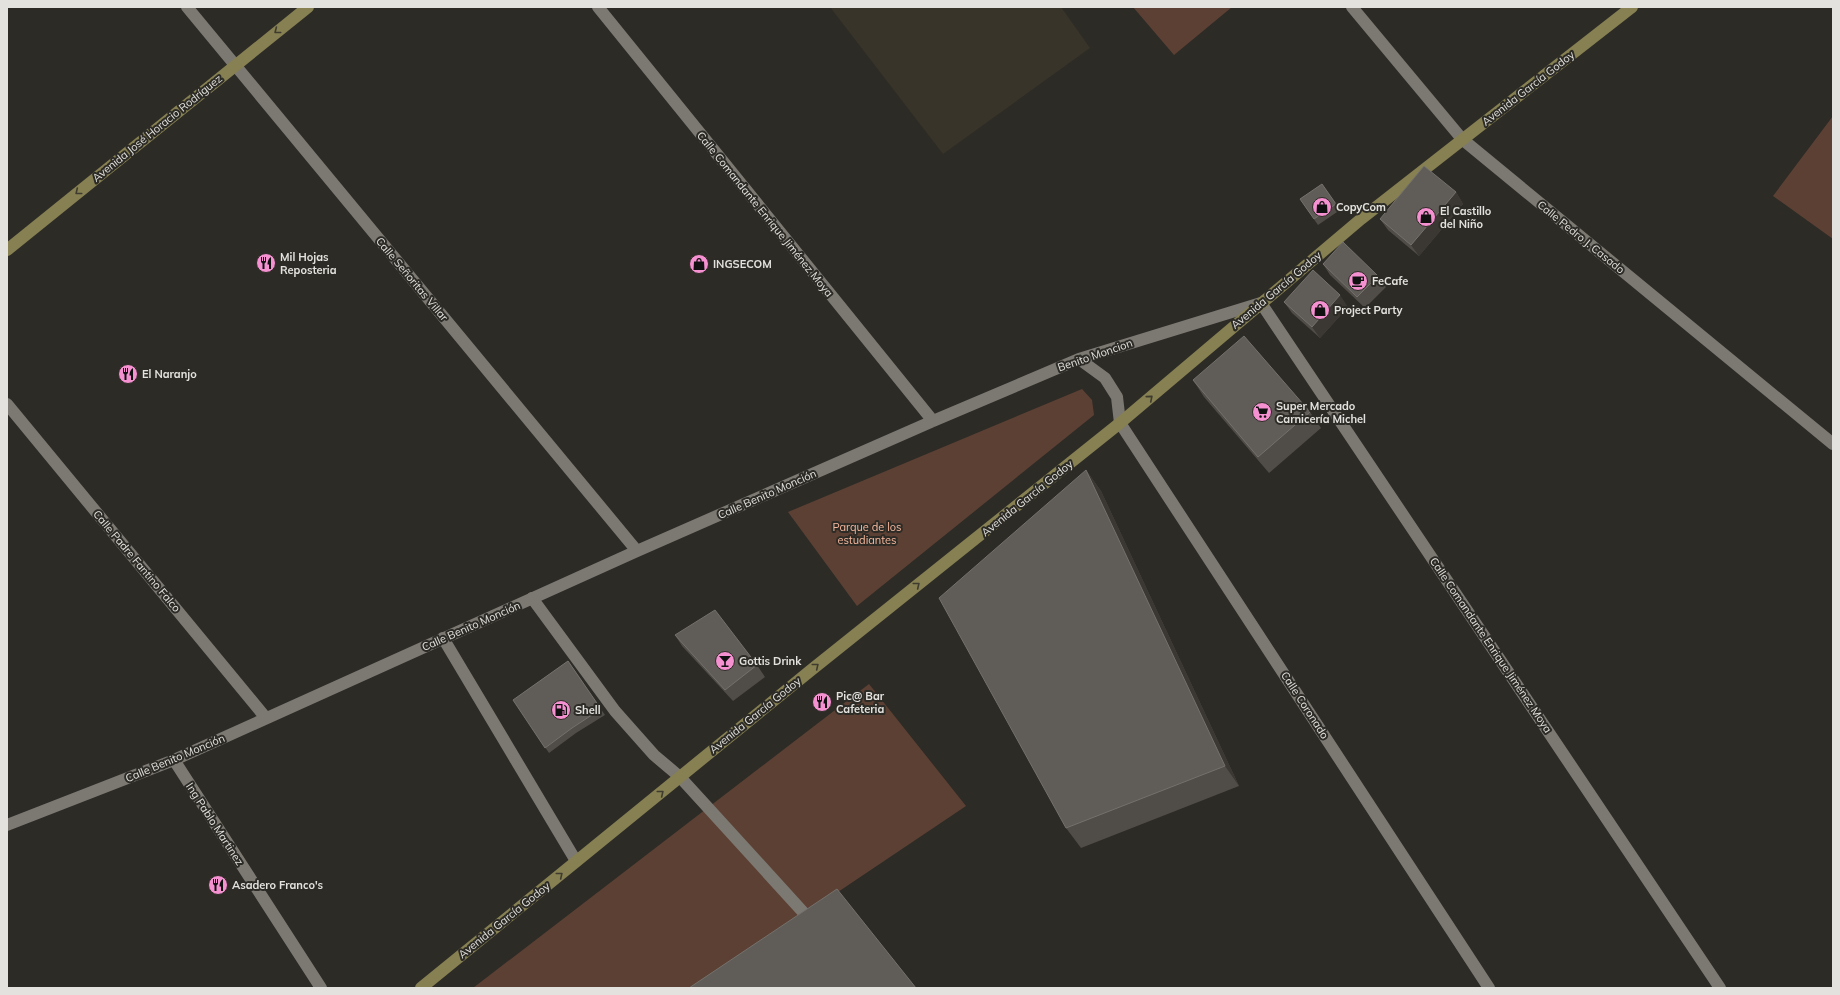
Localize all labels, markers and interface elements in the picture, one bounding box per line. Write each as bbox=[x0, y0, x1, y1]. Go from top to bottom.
one-way arrow bbox=[275, 26, 282, 33]
street label: Avenida García Godoy bbox=[1479, 47, 1577, 129]
street label: Avenida José Horacio Rodríguez bbox=[89, 71, 225, 185]
street label: Calle Comandante Enrique Jiménez Moya bbox=[694, 129, 836, 299]
one-way arrow bbox=[75, 187, 82, 194]
shop icon: CopyCom bbox=[1311, 196, 1333, 218]
street label: Calle Pedro J. Casado bbox=[1535, 197, 1627, 277]
place label: CopyCom bbox=[1336, 200, 1386, 214]
place label: El Castillo del Niño bbox=[1440, 204, 1492, 231]
shop icon: El Castillo del Niño bbox=[1415, 206, 1437, 228]
street label: Calle Señoritas Villar bbox=[373, 234, 451, 324]
street label: Avenida García Godoy bbox=[1228, 248, 1324, 332]
place label: Mil Hojas Reposteria bbox=[280, 250, 337, 277]
restaurant icon: Mil Hojas Reposteria bbox=[255, 252, 277, 274]
shop icon: INGSECOM bbox=[688, 253, 710, 275]
place label: INGSECOM bbox=[713, 257, 772, 271]
cafe icon: FeCafe bbox=[1347, 270, 1369, 292]
place label: FeCafe bbox=[1372, 274, 1408, 288]
shop icon: Project Party bbox=[1309, 299, 1331, 321]
place label: Project Party bbox=[1334, 303, 1402, 317]
street label: Benito Moncion bbox=[1056, 336, 1134, 374]
restaurant icon: El Naranjo bbox=[117, 363, 139, 385]
place label: El Naranjo bbox=[142, 367, 197, 381]
one-way arrow bbox=[1145, 395, 1152, 402]
place label: Super Mercado Carnicería Michel bbox=[1276, 399, 1366, 426]
supermarket icon: Super Mercado Carnicería Michel bbox=[1251, 401, 1273, 423]
street label: Avenida García Godoy bbox=[978, 457, 1076, 539]
street label: Calle Benito Monción bbox=[716, 466, 818, 522]
street label: Calle Padre Fantino Falco bbox=[90, 507, 184, 615]
park label: Parque de los estudiantes bbox=[832, 520, 902, 547]
street label: Calle Comandante Enrique Jiménez Moya bbox=[1427, 555, 1555, 735]
one-way arrow bbox=[913, 583, 920, 590]
street label: Calle Benito Monción bbox=[420, 598, 522, 654]
bar icon: Gottis Drink bbox=[714, 650, 736, 672]
place label: Gottis Drink bbox=[739, 654, 802, 668]
one-way arrow bbox=[811, 664, 818, 671]
street label: Calle Coronado bbox=[1278, 669, 1332, 741]
street label: Avenida García Godoy bbox=[706, 674, 804, 756]
place label: Pic@ Bar Cafeteria bbox=[836, 689, 885, 716]
restaurant icon: Pic@ Bar Cafeteria bbox=[811, 691, 833, 713]
fuel station icon: Shell bbox=[550, 699, 572, 721]
place label: Shell bbox=[575, 703, 601, 717]
street label: Calle Benito Monción bbox=[123, 731, 227, 785]
street label: Ing Pablo Martinez bbox=[183, 780, 247, 868]
one-way arrow bbox=[656, 790, 663, 797]
one-way arrow bbox=[555, 872, 563, 879]
restaurant icon: Asadero Franco's bbox=[207, 874, 229, 896]
place label: Asadero Franco's bbox=[232, 878, 324, 892]
street label: Avenida García Godoy bbox=[455, 879, 553, 961]

